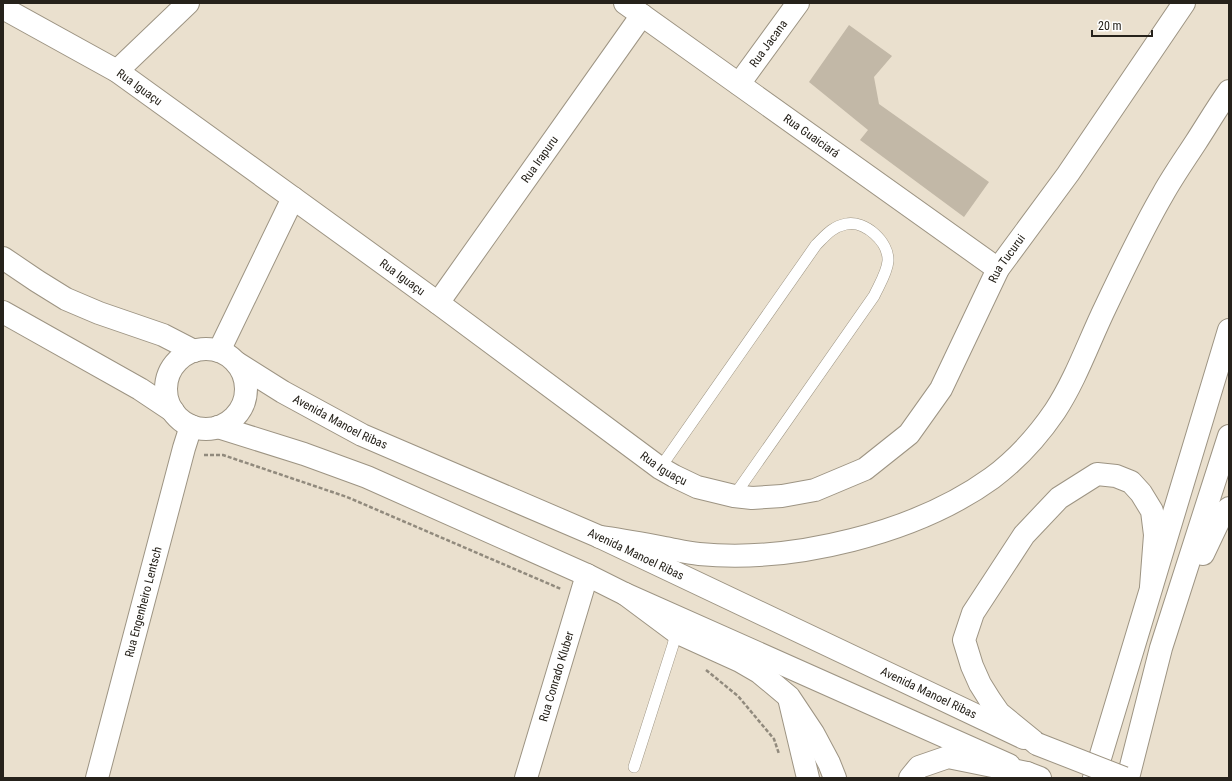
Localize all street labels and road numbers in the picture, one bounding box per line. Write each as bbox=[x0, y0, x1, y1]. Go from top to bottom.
street label: Rua Jacana bbox=[747, 17, 790, 70]
street label: Rua Iguaçu bbox=[114, 66, 165, 108]
street label: Rua Guaiciará bbox=[781, 111, 842, 161]
street label: Rua Irapuru bbox=[518, 133, 561, 185]
street label: Rua Tucurui bbox=[986, 232, 1028, 285]
street label: Rua Iguaçu bbox=[377, 256, 428, 298]
street label: Avenida Manoel Ribas bbox=[291, 392, 390, 452]
street label: Rua Iguaçu bbox=[637, 449, 689, 488]
street label: Avenida Manoel Ribas bbox=[586, 526, 686, 583]
street label: Rua Engenheiro Lentsch bbox=[122, 545, 165, 659]
street label: Rua Conrado Kluber bbox=[536, 629, 577, 723]
street label: Avenida Manoel Ribas bbox=[878, 664, 979, 722]

